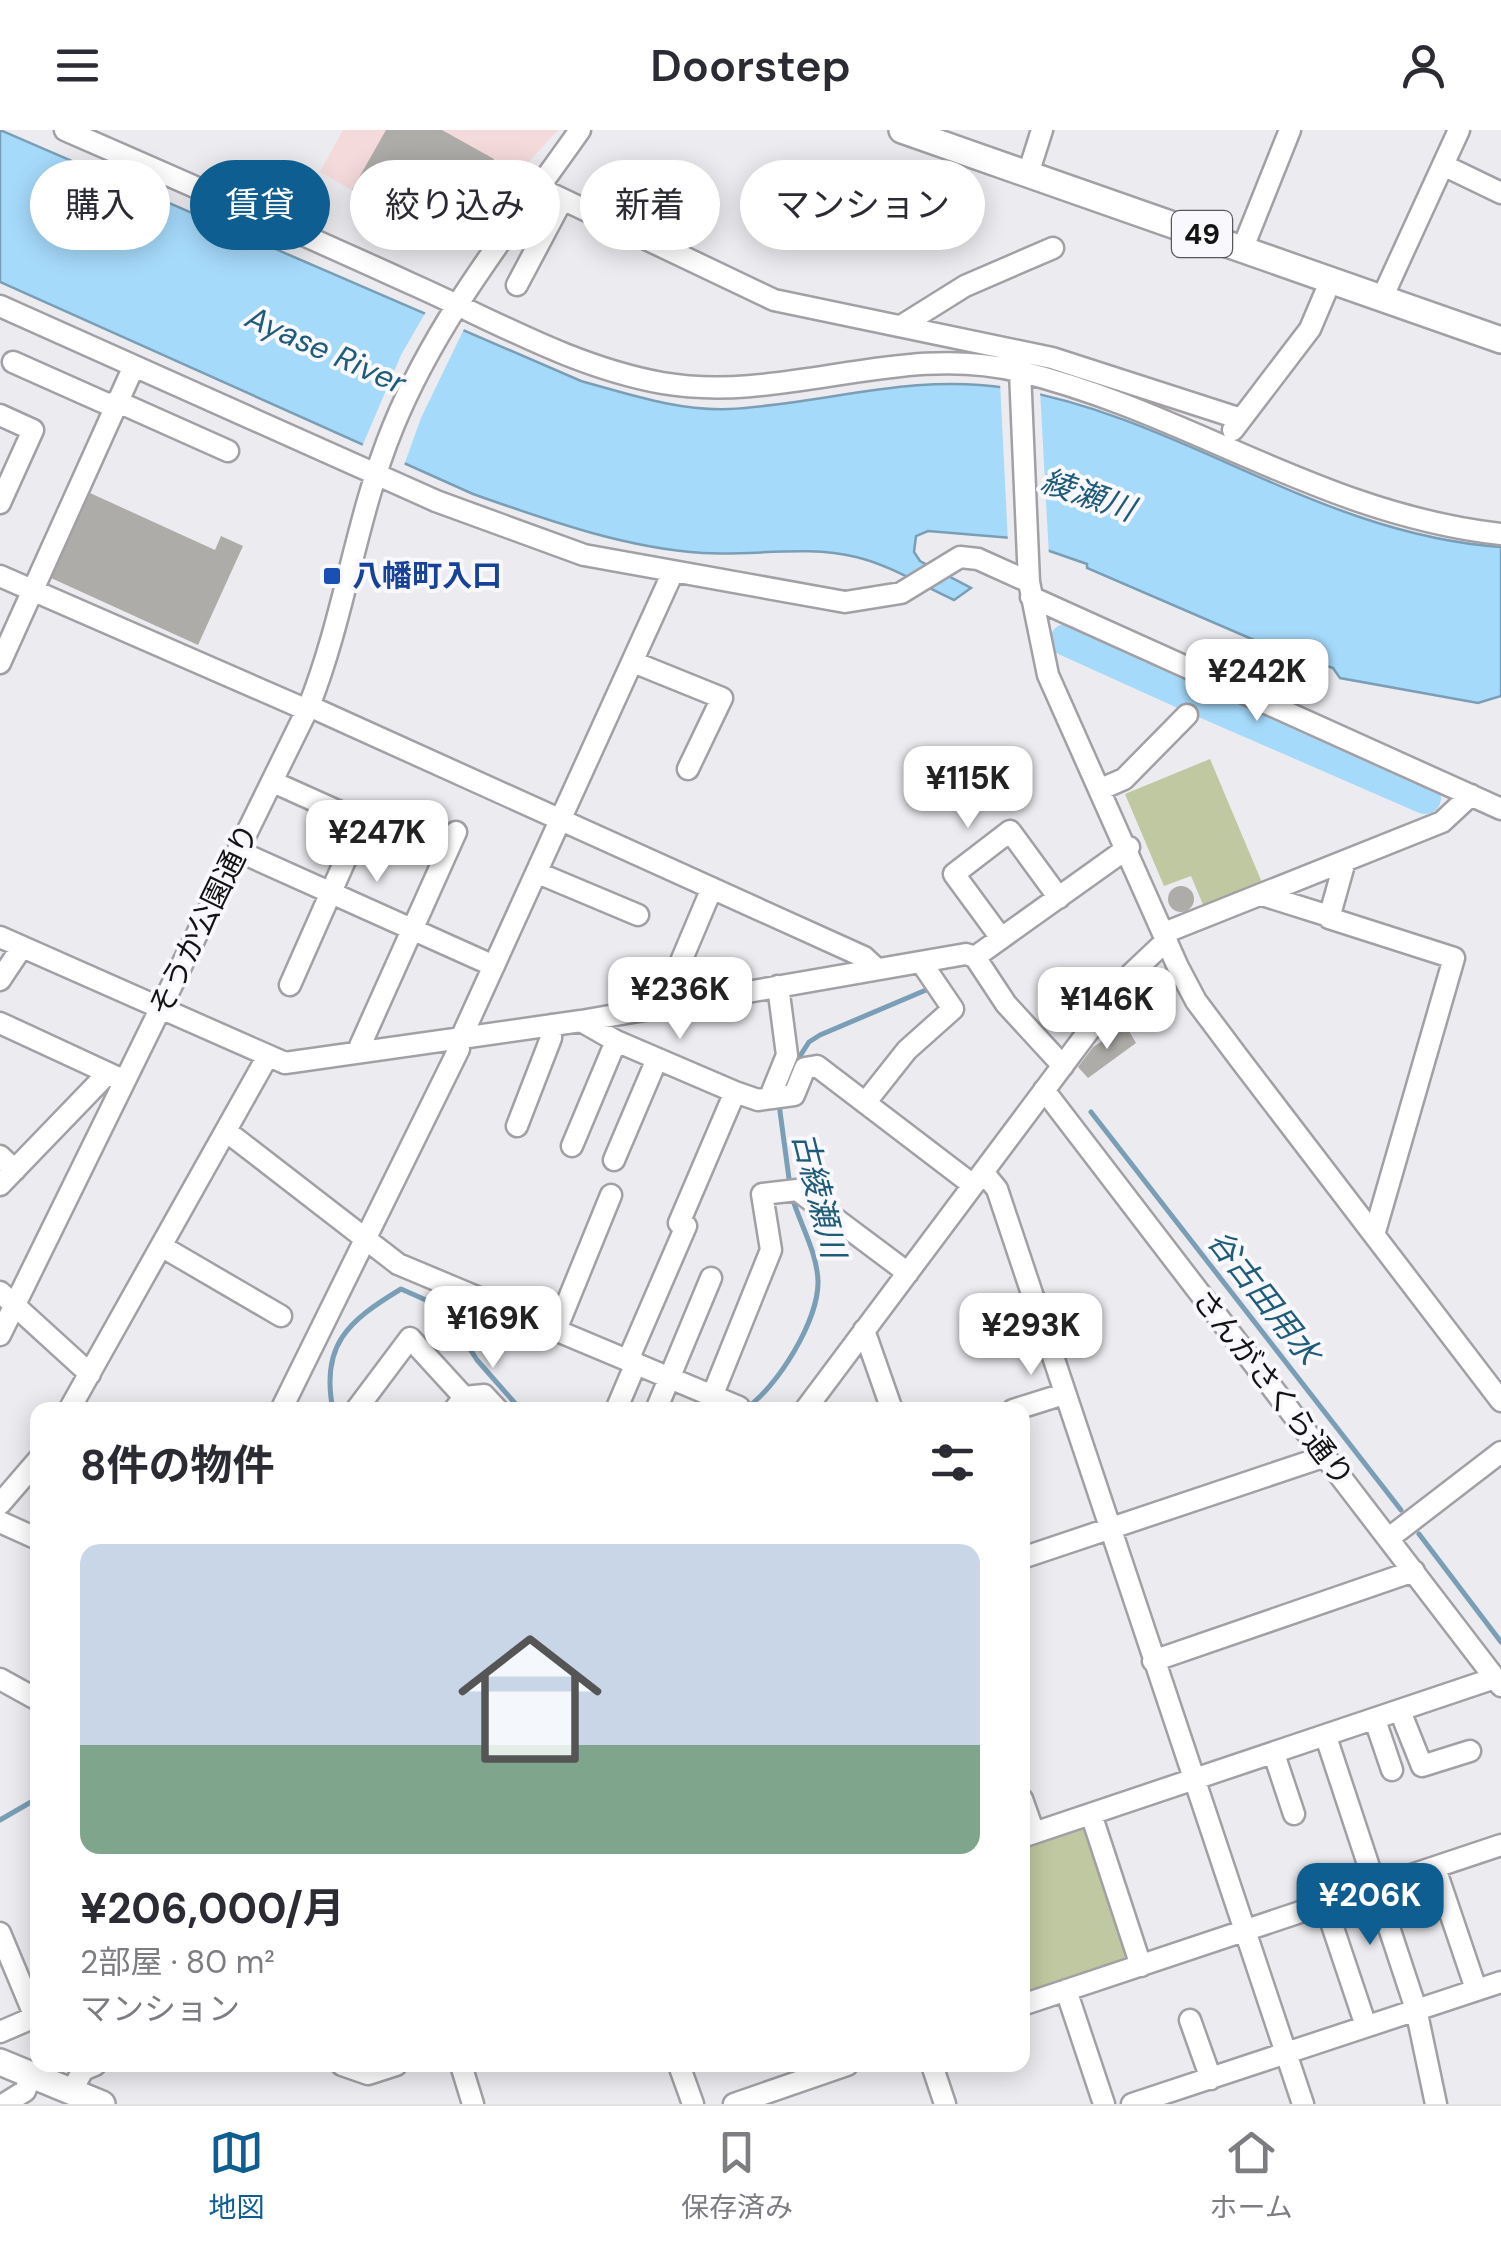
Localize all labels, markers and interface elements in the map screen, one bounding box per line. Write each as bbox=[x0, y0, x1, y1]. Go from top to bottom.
text: Doorstep bbox=[650, 36, 851, 95]
icon: menu bbox=[50, 38, 105, 93]
icon: person bbox=[1396, 38, 1451, 93]
chip: 購入 bbox=[30, 160, 170, 250]
chip: 賃貸 bbox=[190, 160, 330, 250]
chip: 絞り込み bbox=[350, 160, 560, 250]
chip: 新着 bbox=[580, 160, 720, 250]
chip: マンション bbox=[740, 160, 985, 250]
road number: 49 bbox=[1172, 211, 1232, 257]
water label: Ayase River bbox=[239, 296, 414, 404]
water label: 綾瀬川 bbox=[1036, 460, 1143, 531]
place label: 八幡町入口 bbox=[352, 556, 502, 595]
marker: 八幡町入口 bbox=[321, 565, 343, 587]
pin: ¥242K bbox=[1187, 639, 1327, 724]
text: ¥242K bbox=[1207, 650, 1307, 692]
pin: ¥115K bbox=[898, 746, 1038, 831]
text: ¥115K bbox=[926, 757, 1010, 799]
pin: ¥247K bbox=[307, 800, 447, 885]
text: ¥247K bbox=[328, 811, 426, 853]
street label: そうか公園通り bbox=[140, 817, 267, 1023]
pin: ¥236K bbox=[610, 957, 750, 1042]
pin: ¥146K bbox=[1037, 967, 1177, 1052]
text: ¥236K bbox=[630, 968, 730, 1010]
text: ¥146K bbox=[1060, 978, 1154, 1020]
water label: 古綾瀬川 bbox=[783, 1128, 856, 1265]
water label: 谷古田用水 bbox=[1198, 1221, 1332, 1375]
street label: さんがさくら通り bbox=[1184, 1281, 1363, 1494]
pin: ¥169K bbox=[423, 1286, 563, 1371]
pin: ¥293K bbox=[961, 1293, 1101, 1378]
text: ¥169K bbox=[446, 1297, 540, 1339]
text: ¥293K bbox=[981, 1304, 1081, 1346]
icon: filters bbox=[925, 1435, 980, 1490]
text: 8件の物件 bbox=[80, 1438, 275, 1493]
icon: home bbox=[440, 1609, 620, 1789]
pin: ¥206K bbox=[1300, 1863, 1440, 1948]
text: ¥206K bbox=[1319, 1874, 1421, 1916]
text: ¥206,000/月 bbox=[80, 1881, 345, 1936]
text: 2部屋 · 80 m² bbox=[80, 1941, 275, 1983]
text: マンション bbox=[80, 1988, 240, 2030]
tab: 地図 bbox=[208, 2125, 264, 2226]
tab: 保存済み bbox=[681, 2125, 793, 2226]
tab: ホーム bbox=[1210, 2125, 1293, 2226]

